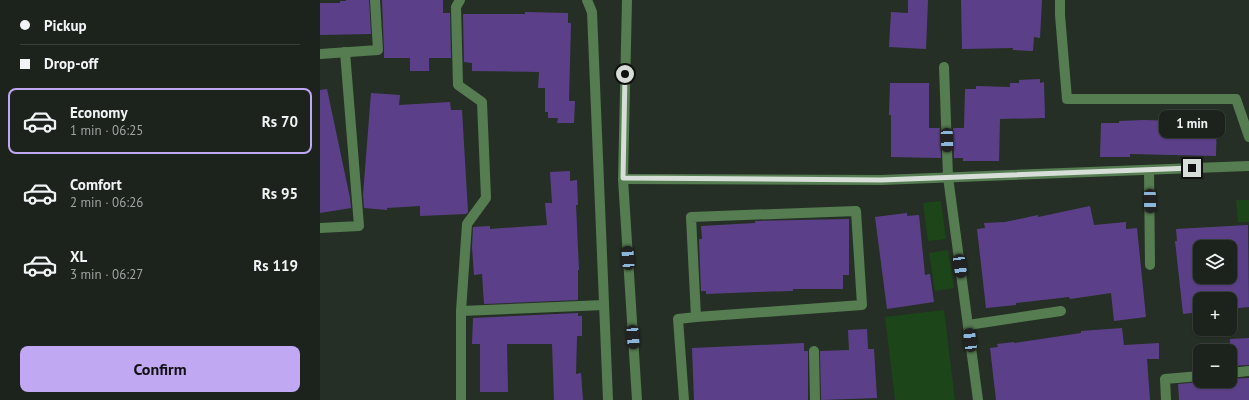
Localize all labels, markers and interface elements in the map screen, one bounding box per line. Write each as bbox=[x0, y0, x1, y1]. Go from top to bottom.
text: Pickup bbox=[44, 16, 87, 35]
text: Drop-off bbox=[44, 54, 98, 73]
route start bbox=[616, 65, 634, 83]
icon: car bbox=[22, 103, 58, 139]
text: Economy bbox=[70, 103, 128, 122]
callout: 1 min bbox=[1159, 110, 1225, 138]
text: Rs 70 bbox=[262, 112, 298, 131]
text: 1 min bbox=[1176, 115, 1208, 132]
text: 1 min · 06:25 bbox=[70, 122, 143, 139]
car bbox=[941, 128, 953, 152]
route end bbox=[1183, 159, 1201, 177]
icon: car bbox=[22, 175, 58, 211]
text: Comfort bbox=[70, 175, 122, 194]
text: Rs 95 bbox=[262, 184, 298, 203]
car bbox=[1144, 189, 1156, 213]
text: 2 min · 06:26 bbox=[70, 194, 143, 211]
map controls bbox=[1193, 240, 1237, 388]
button: layers bbox=[1193, 240, 1237, 284]
car bbox=[621, 246, 635, 270]
icon: car bbox=[22, 247, 58, 283]
text: XL bbox=[70, 247, 87, 266]
car bbox=[952, 253, 968, 279]
text: Rs 119 bbox=[253, 256, 298, 275]
text: 3 min · 06:27 bbox=[70, 266, 143, 283]
button: + bbox=[1193, 292, 1237, 336]
car bbox=[626, 325, 640, 349]
car bbox=[963, 327, 977, 353]
button: − bbox=[1193, 344, 1237, 388]
button: Confirm bbox=[20, 346, 300, 392]

